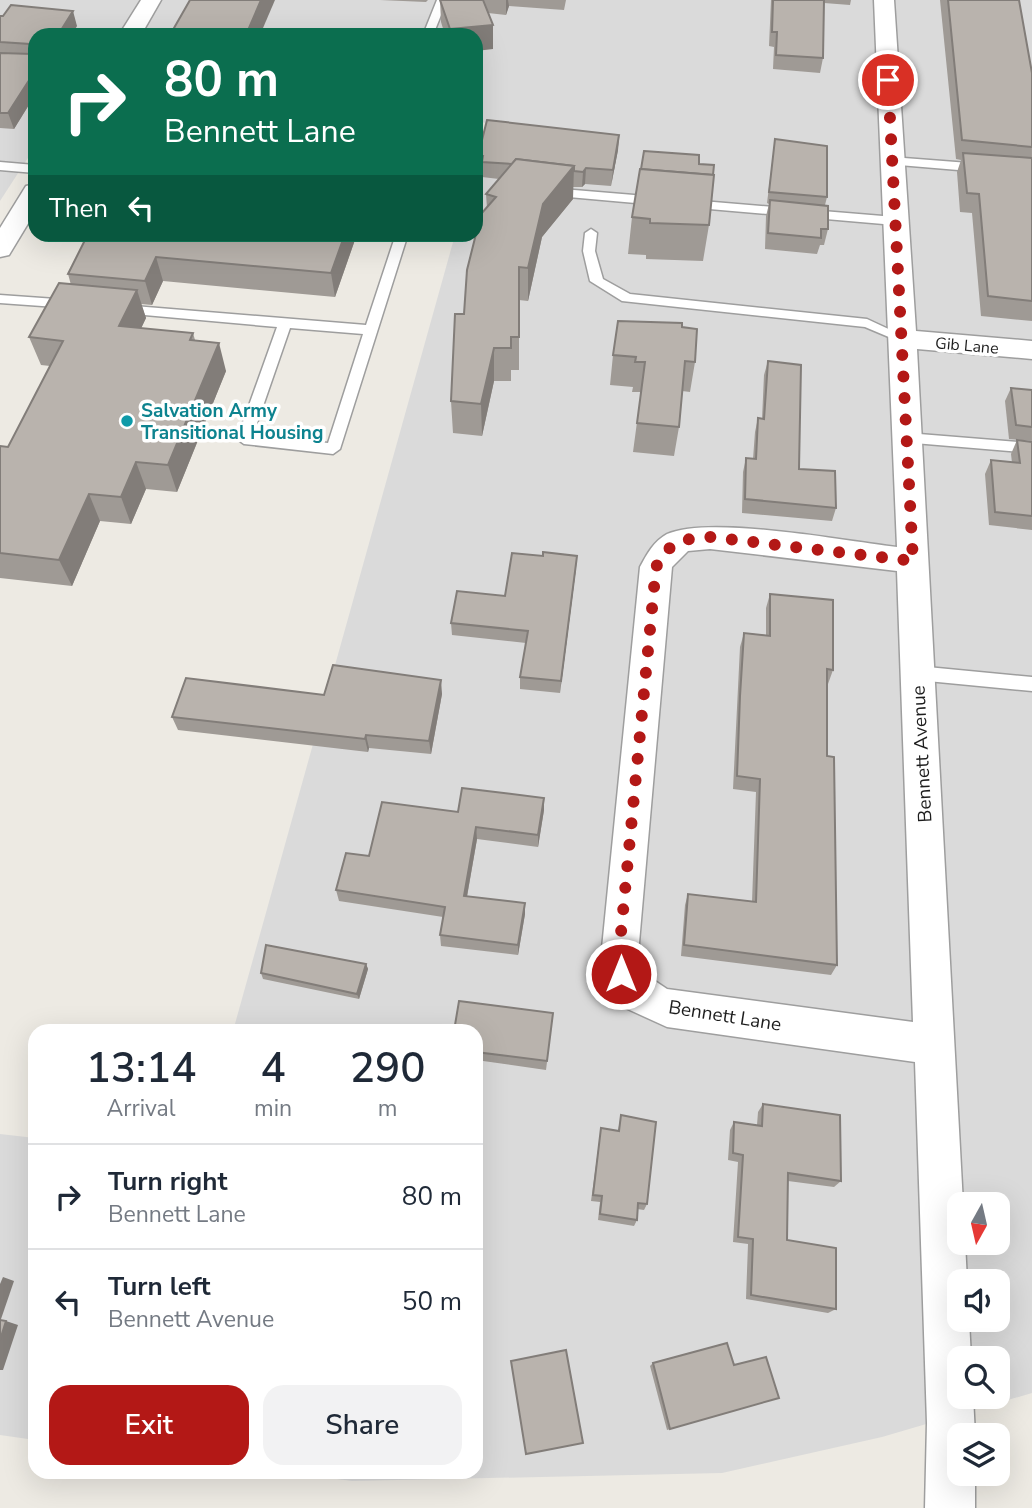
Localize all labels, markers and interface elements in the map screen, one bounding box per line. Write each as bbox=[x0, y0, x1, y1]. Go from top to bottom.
text: 80 m bbox=[164, 46, 279, 113]
pin bbox=[858, 50, 918, 110]
icon: right bbox=[49, 56, 140, 147]
icon: arrive bbox=[869, 61, 907, 99]
text: Bennett Lane bbox=[164, 110, 356, 153]
icon: left bbox=[122, 189, 160, 227]
text: Then bbox=[49, 191, 108, 226]
street label: Gib Lane bbox=[934, 332, 1000, 360]
place label: Salvation Army Transitional Housing bbox=[141, 398, 323, 446]
marker: Salvation Army Transitional Housing bbox=[119, 413, 135, 429]
street label: Bennett Avenue bbox=[905, 685, 939, 823]
position arrow bbox=[584, 937, 658, 1011]
street label: Bennett Lane bbox=[667, 994, 783, 1038]
text: 13:14 bbox=[86, 1040, 196, 1097]
text: 4 bbox=[260, 1040, 286, 1097]
text: 290 bbox=[350, 1040, 425, 1097]
text: Arrival bbox=[106, 1093, 176, 1124]
text: min bbox=[254, 1093, 292, 1124]
text: m bbox=[378, 1093, 397, 1124]
text: Turn right bbox=[108, 1164, 227, 1199]
icon: right bbox=[49, 1178, 87, 1216]
text: 80 m bbox=[402, 1179, 462, 1214]
north arrow bbox=[947, 1192, 1010, 1255]
map controls bbox=[947, 1192, 1010, 1486]
text: Bennett Lane bbox=[108, 1199, 246, 1230]
text: Turn left bbox=[108, 1269, 211, 1304]
button: sound bbox=[947, 1269, 1010, 1332]
icon: left bbox=[49, 1283, 87, 1321]
text: 50 m bbox=[402, 1284, 462, 1319]
text: Bennett Avenue bbox=[108, 1304, 274, 1335]
button: search bbox=[947, 1346, 1010, 1409]
button: Exit bbox=[49, 1385, 249, 1465]
button: Share bbox=[263, 1385, 462, 1465]
button: layers bbox=[947, 1423, 1010, 1486]

